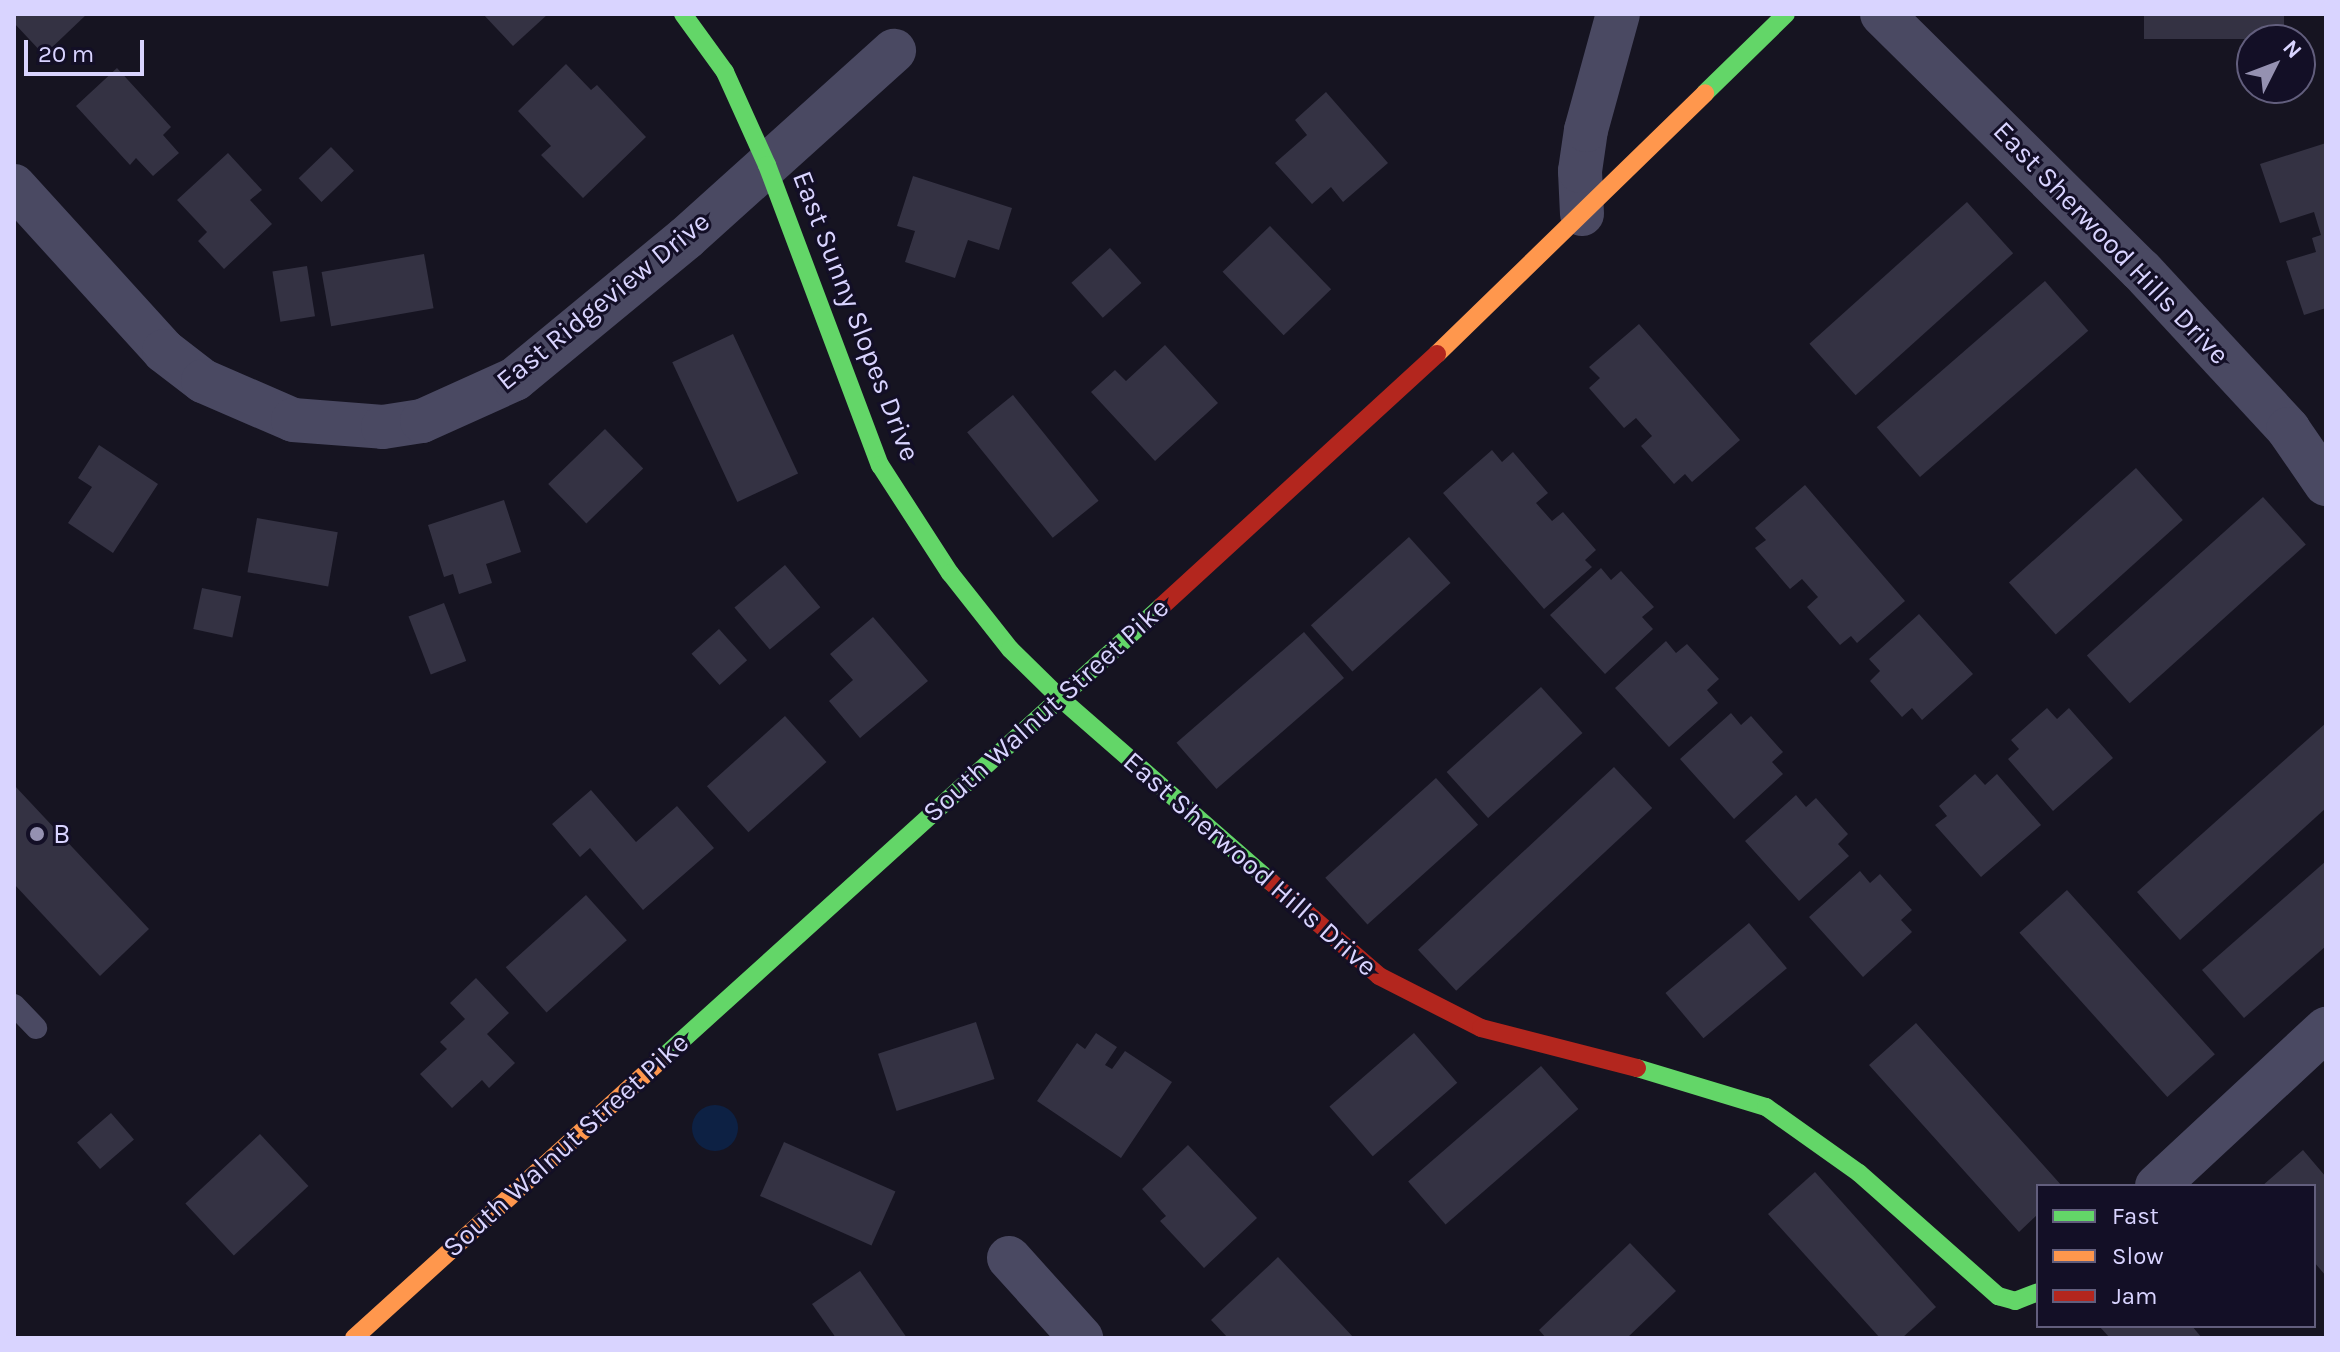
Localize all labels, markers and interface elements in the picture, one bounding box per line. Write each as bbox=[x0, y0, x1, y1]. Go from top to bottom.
scale bar bbox=[28, 24, 148, 74]
north arrow bbox=[2236, 24, 2316, 104]
text: N bbox=[2277, 35, 2307, 64]
text: 20 m bbox=[38, 40, 94, 68]
street label: East Sherwood Hills Drive bbox=[1986, 114, 2236, 372]
street label: East Sunny Slopes Drive bbox=[785, 166, 927, 466]
street label: East Ridgeview Drive bbox=[490, 205, 716, 397]
street label: South Walnut Street Pike bbox=[916, 591, 1176, 829]
street label: East Sherwood Hills Drive bbox=[1116, 745, 1384, 983]
place label: B bbox=[53, 817, 70, 851]
marker: B bbox=[28, 825, 46, 843]
street label: South Walnut Street Pike bbox=[436, 1026, 696, 1264]
legend bbox=[2036, 1184, 2316, 1328]
text: Fast bbox=[2112, 1202, 2159, 1230]
text: Slow bbox=[2112, 1242, 2164, 1270]
text: Jam bbox=[2112, 1282, 2157, 1310]

